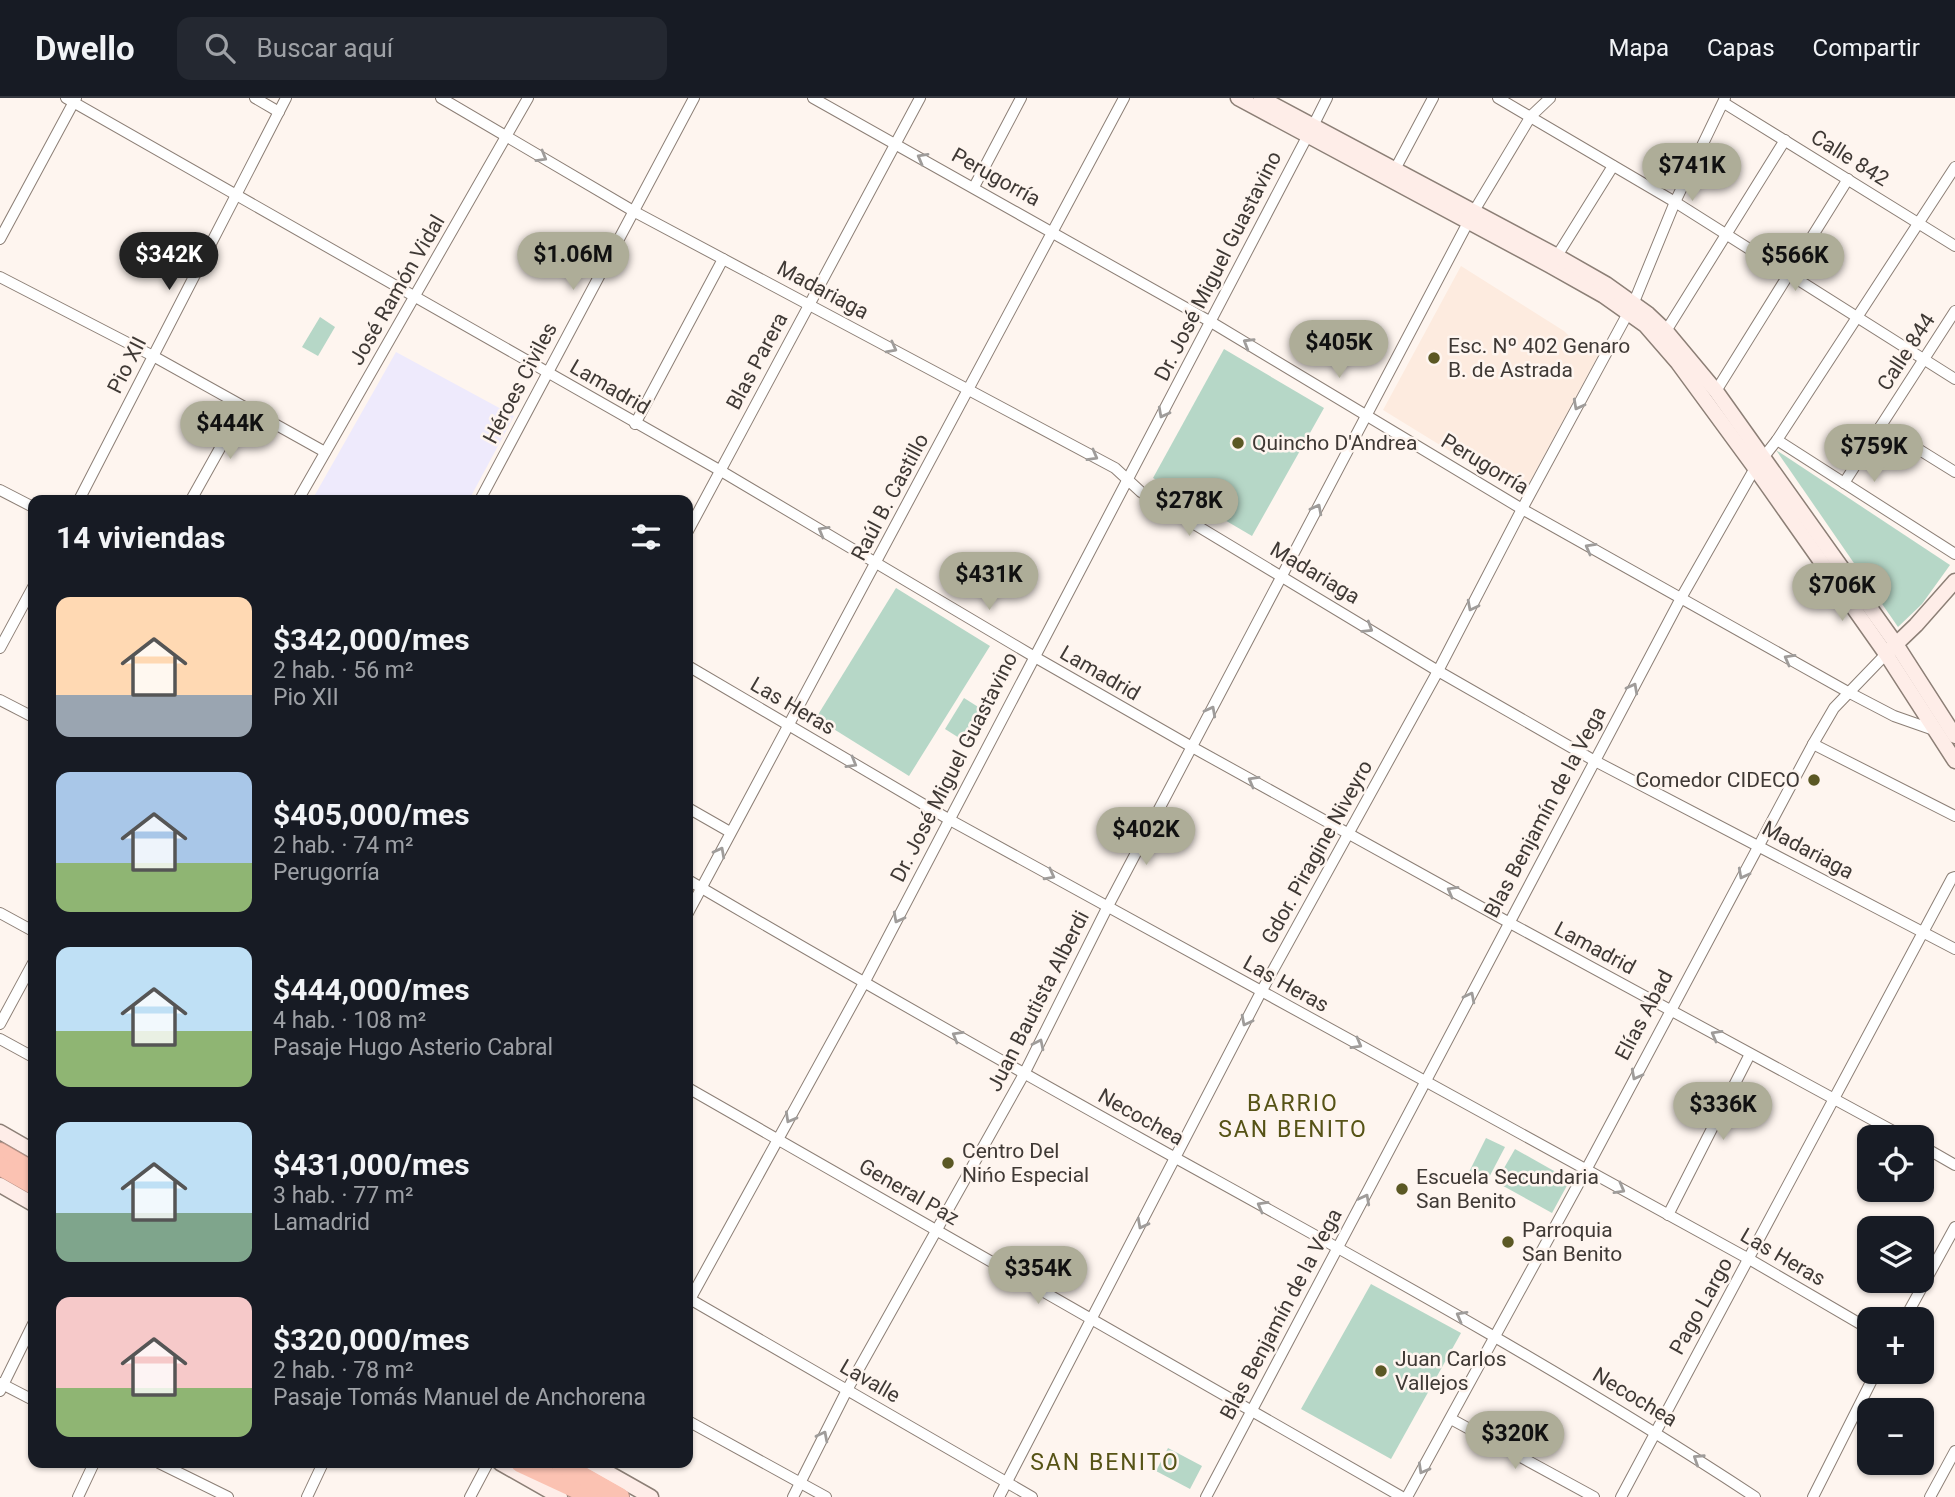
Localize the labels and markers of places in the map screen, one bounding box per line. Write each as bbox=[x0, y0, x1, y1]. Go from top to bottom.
pin: $741K bbox=[1643, 144, 1741, 203]
pin: $342K bbox=[120, 232, 218, 292]
pin: $1.06M bbox=[516, 232, 630, 292]
pin: $566K bbox=[1746, 234, 1844, 293]
pin: $405K bbox=[1290, 320, 1388, 380]
place label: Esc. Nº 402 Genaro B. de Astrada bbox=[1448, 334, 1630, 382]
marker: Esc. Nº 402 Genaro B. de Astrada bbox=[1426, 350, 1442, 366]
pin: $444K bbox=[181, 402, 279, 461]
pin: $759K bbox=[1825, 424, 1923, 484]
place label: Quincho D'Andrea bbox=[1252, 431, 1417, 455]
marker: Quincho D'Andrea bbox=[1230, 435, 1246, 451]
pin: $278K bbox=[1140, 478, 1238, 538]
pin: $431K bbox=[940, 552, 1038, 612]
pin: $706K bbox=[1793, 564, 1891, 623]
place label: Comedor CIDECO bbox=[1635, 768, 1800, 792]
marker: Comedor CIDECO bbox=[1806, 772, 1822, 788]
pin: $402K bbox=[1097, 808, 1195, 867]
pin: $336K bbox=[1674, 1082, 1772, 1142]
place label: Centro Del Nińo Especial bbox=[962, 1139, 1089, 1187]
marker: Centro Del Nińo Especial bbox=[940, 1155, 956, 1171]
place label: Escuela Secundaria San Benito bbox=[1416, 1165, 1599, 1213]
marker: Escuela Secundaria San Benito bbox=[1394, 1181, 1410, 1197]
place label: Parroquia San Benito bbox=[1522, 1218, 1622, 1266]
marker: Parroquia San Benito bbox=[1500, 1234, 1516, 1250]
pin: $354K bbox=[989, 1246, 1087, 1306]
place label: Juan Carlos Vallejos bbox=[1395, 1347, 1507, 1395]
marker: Juan Carlos Vallejos bbox=[1373, 1363, 1389, 1379]
pin: $320K bbox=[1466, 1412, 1564, 1471]

